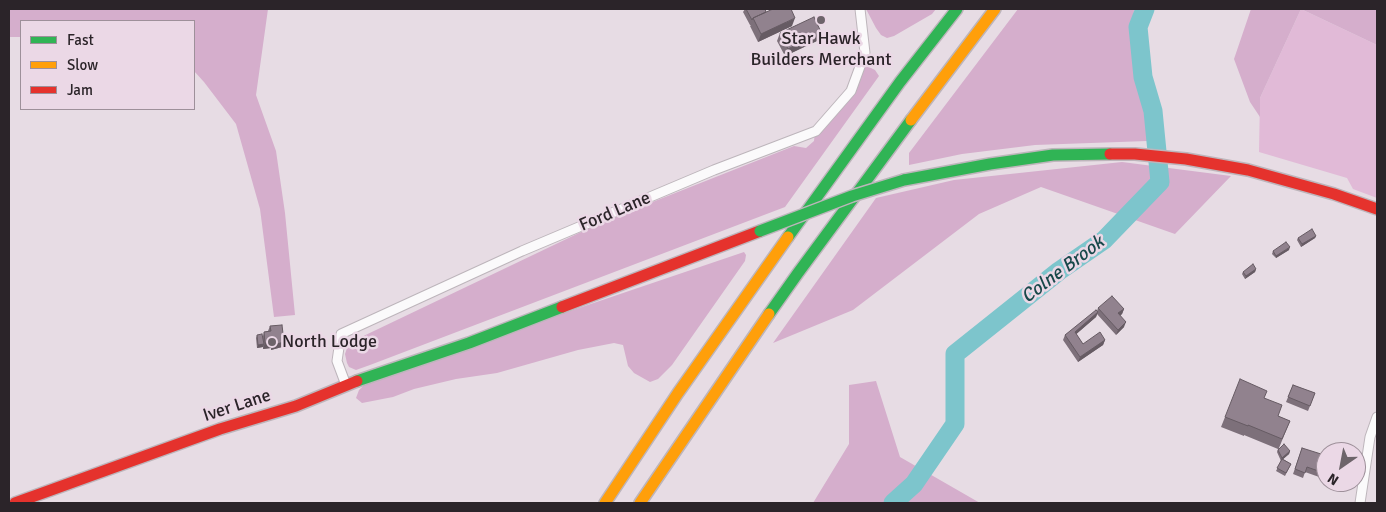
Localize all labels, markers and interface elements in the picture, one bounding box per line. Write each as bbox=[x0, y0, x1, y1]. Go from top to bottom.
marker: Star Hawk Builders Merchant bbox=[815, 14, 827, 26]
legend bbox=[20, 20, 195, 110]
place label: Star Hawk Builders Merchant bbox=[750, 28, 892, 70]
text: Fast bbox=[67, 31, 94, 49]
text: Slow bbox=[67, 56, 98, 74]
text: Jam bbox=[67, 81, 93, 99]
street label: Ford Lane bbox=[576, 187, 654, 237]
water label: Colne Brook bbox=[1017, 231, 1109, 309]
place label: North Lodge bbox=[282, 331, 377, 353]
marker: North Lodge bbox=[266, 336, 278, 348]
street label: Iver Lane bbox=[200, 385, 274, 427]
north arrow bbox=[1316, 442, 1366, 492]
text: N bbox=[1324, 469, 1342, 489]

